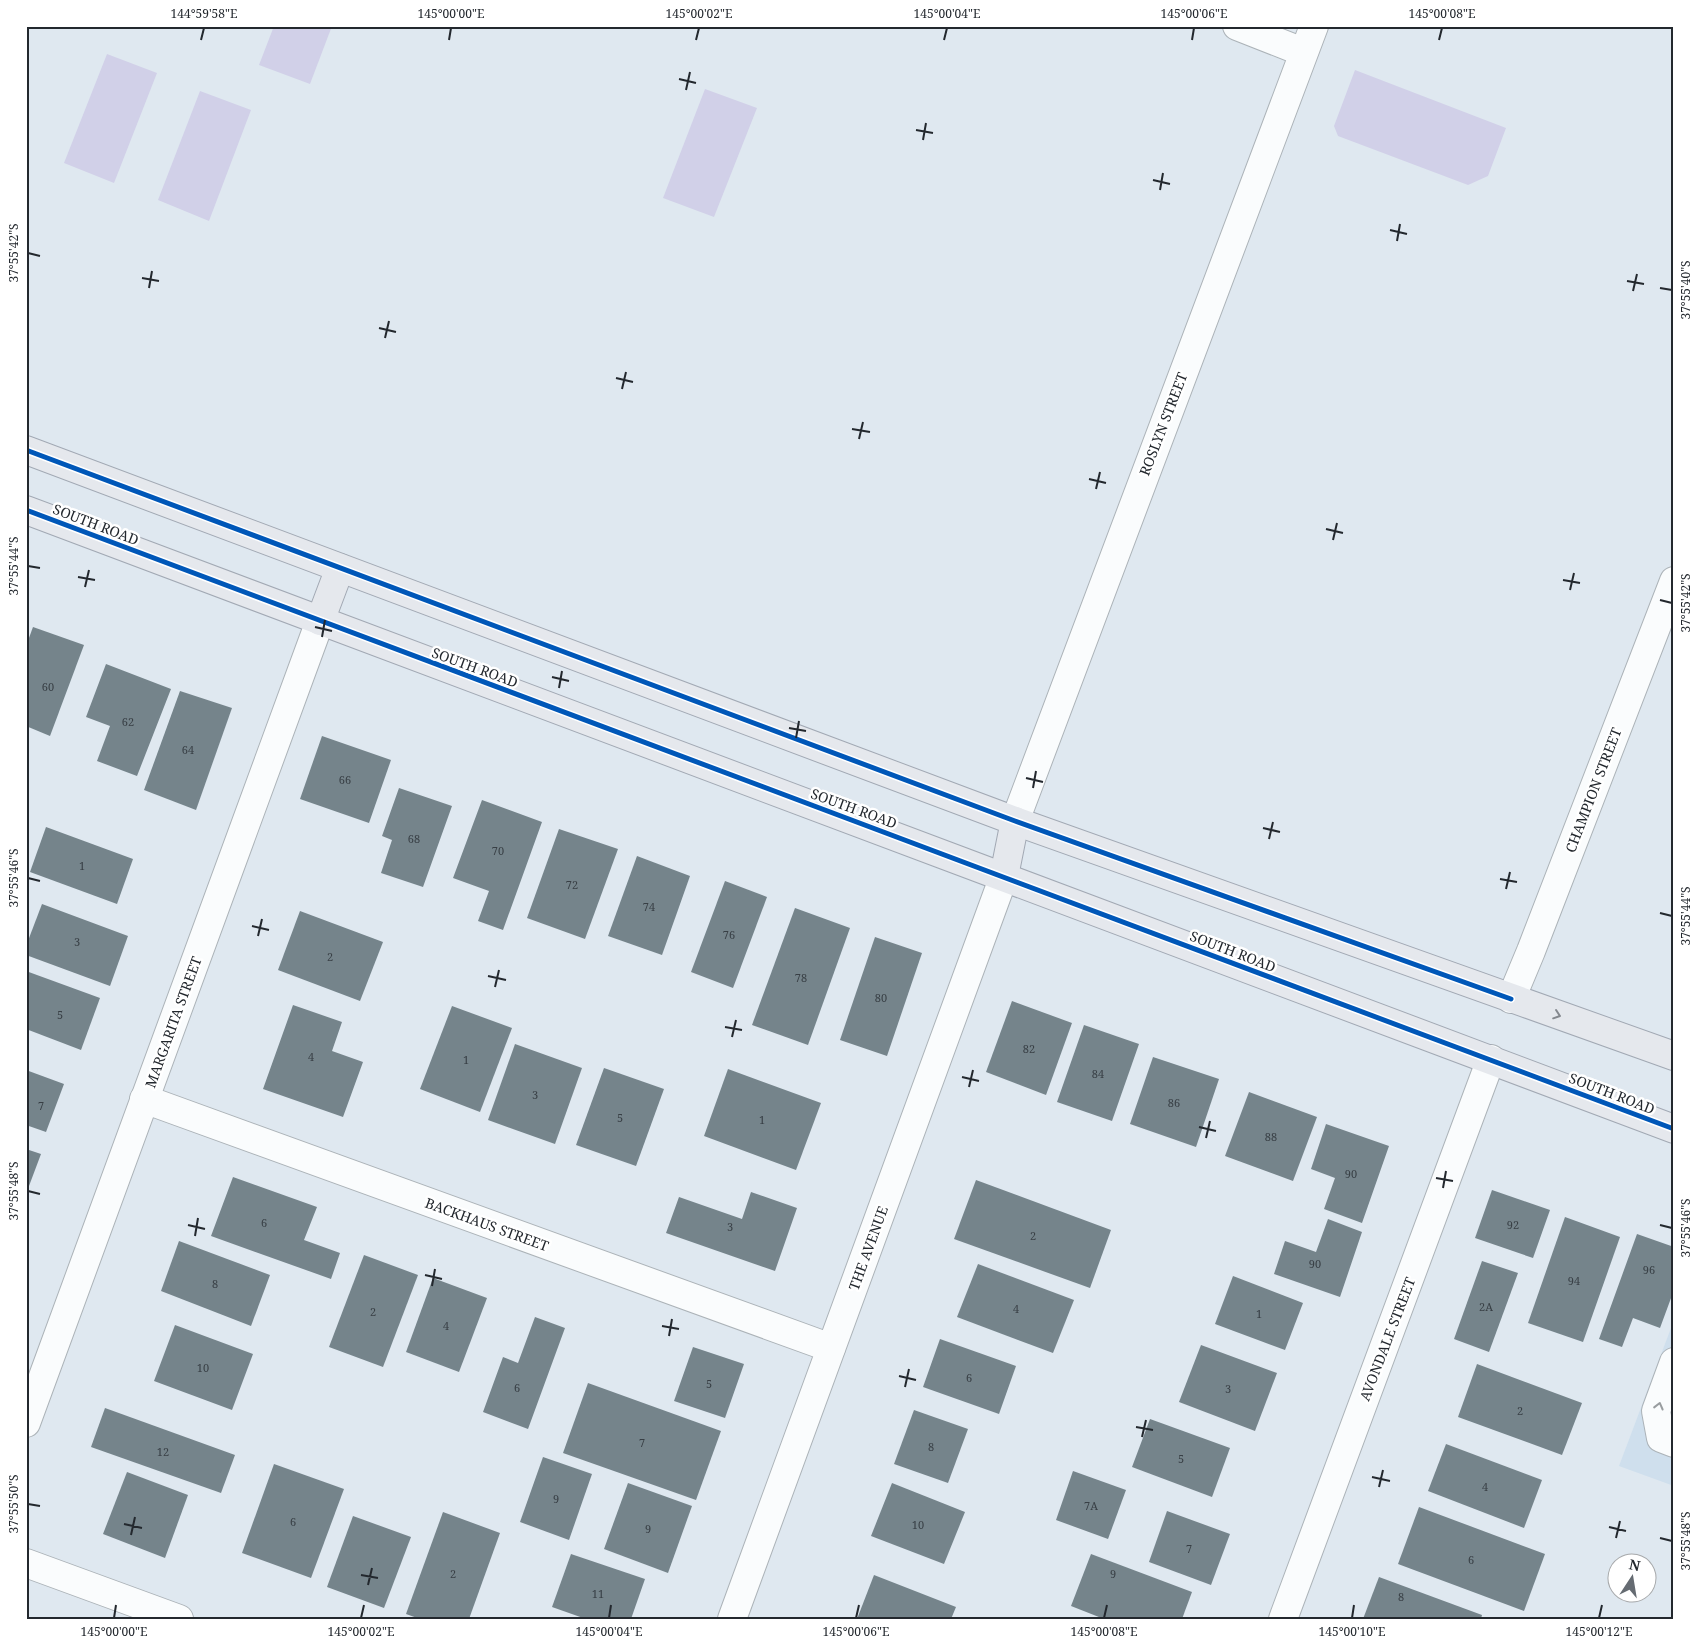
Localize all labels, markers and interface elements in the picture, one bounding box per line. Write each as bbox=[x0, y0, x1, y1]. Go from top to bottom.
text: 144°59'58"E bbox=[171, 5, 237, 22]
text: 145°00'00"E bbox=[418, 5, 484, 22]
text: 145°00'02"E bbox=[666, 5, 732, 22]
text: 145°00'04"E bbox=[914, 5, 980, 22]
text: 145°00'06"E bbox=[1161, 5, 1227, 22]
text: 145°00'08"E bbox=[1409, 5, 1475, 22]
text: 37°55'42"S bbox=[5, 223, 22, 283]
text: 37°55'40"S bbox=[1677, 260, 1694, 320]
street label: ROSLYN STREET bbox=[1135, 369, 1192, 478]
street label: SOUTH ROAD bbox=[50, 499, 142, 549]
text: 37°55'44"S bbox=[5, 536, 22, 596]
text: 37°55'42"S bbox=[1677, 573, 1694, 633]
street label: SOUTH ROAD bbox=[429, 643, 521, 691]
house number: 60 bbox=[42, 679, 54, 694]
house number: 62 bbox=[122, 714, 134, 729]
street label: CHAMPION STREET bbox=[1560, 725, 1626, 855]
house number: 64 bbox=[182, 742, 194, 757]
house number: 66 bbox=[339, 772, 351, 787]
street label: SOUTH ROAD bbox=[808, 784, 900, 832]
house number: 68 bbox=[408, 831, 420, 846]
house number: 70 bbox=[492, 843, 504, 858]
text: 37°55'46"S bbox=[5, 848, 22, 908]
house number: 1 bbox=[79, 858, 85, 873]
house number: 72 bbox=[566, 877, 578, 892]
text: 37°55'44"S bbox=[1677, 886, 1694, 946]
house number: 74 bbox=[643, 899, 655, 914]
street label: SOUTH ROAD bbox=[1187, 926, 1279, 976]
house number: 76 bbox=[723, 927, 735, 942]
house number: 3 bbox=[74, 934, 80, 949]
house number: 2 bbox=[327, 949, 333, 964]
street label: MARGARITA STREET bbox=[140, 953, 206, 1090]
house number: 78 bbox=[795, 970, 807, 985]
house number: 80 bbox=[875, 990, 887, 1005]
house number: 5 bbox=[57, 1007, 63, 1022]
one-way arrow bbox=[1552, 1009, 1560, 1019]
house number: 82 bbox=[1023, 1041, 1035, 1056]
house number: 4 bbox=[308, 1049, 314, 1064]
house number: 1 bbox=[463, 1052, 469, 1067]
house number: 84 bbox=[1092, 1066, 1104, 1081]
street label: SOUTH ROAD bbox=[1566, 1068, 1658, 1118]
house number: 3 bbox=[532, 1087, 538, 1102]
house number: 86 bbox=[1168, 1095, 1180, 1110]
house number: 7 bbox=[38, 1098, 44, 1113]
house number: 5 bbox=[617, 1110, 623, 1125]
house number: 1 bbox=[759, 1112, 765, 1127]
house number: 88 bbox=[1265, 1129, 1277, 1144]
text: 37°55'48"S bbox=[5, 1161, 22, 1221]
house number: 90 bbox=[1345, 1166, 1357, 1181]
street label: BACKHAUS STREET bbox=[423, 1193, 552, 1255]
text: 37°55'46"S bbox=[1677, 1198, 1694, 1258]
street label: THE AVENUE bbox=[844, 1203, 892, 1293]
house number: 6 bbox=[261, 1215, 267, 1230]
house number: 92 bbox=[1507, 1217, 1519, 1232]
house number: 3 bbox=[727, 1219, 733, 1234]
house number: 2 bbox=[1030, 1228, 1036, 1243]
house number: 90 bbox=[1309, 1256, 1321, 1271]
house number: 96 bbox=[1643, 1262, 1655, 1277]
house number: 94 bbox=[1568, 1273, 1580, 1288]
street label: AVONDALE STREET bbox=[1355, 1274, 1419, 1404]
house number: 8 bbox=[212, 1276, 218, 1291]
house number: 2A bbox=[1479, 1299, 1493, 1314]
house number: 4 bbox=[1013, 1301, 1019, 1316]
house number: 2 bbox=[370, 1304, 376, 1319]
house number: 1 bbox=[1256, 1306, 1262, 1321]
house number: 4 bbox=[443, 1318, 449, 1333]
house number: 10 bbox=[197, 1360, 209, 1375]
house number: 6 bbox=[966, 1370, 972, 1385]
house number: 5 bbox=[706, 1376, 712, 1391]
house number: 6 bbox=[514, 1380, 520, 1395]
house number: 3 bbox=[1225, 1381, 1231, 1396]
one-way arrow bbox=[1653, 1402, 1664, 1410]
house number: 2 bbox=[1517, 1403, 1523, 1418]
house number: 7 bbox=[639, 1435, 645, 1450]
house number: 8 bbox=[928, 1439, 934, 1454]
house number: 12 bbox=[157, 1444, 169, 1459]
house number: 5 bbox=[1178, 1451, 1184, 1466]
text: 37°55'50"S bbox=[5, 1474, 22, 1534]
house number: 4 bbox=[1482, 1479, 1488, 1494]
house number: 9 bbox=[553, 1491, 559, 1506]
house number: 7A bbox=[1084, 1498, 1098, 1513]
text: 37°55'48"S bbox=[1677, 1511, 1694, 1571]
house number: 6 bbox=[290, 1514, 296, 1529]
house number: 10 bbox=[912, 1517, 924, 1532]
house number: 9 bbox=[645, 1521, 651, 1536]
house number: 7 bbox=[1186, 1541, 1192, 1556]
house number: 6 bbox=[1468, 1552, 1474, 1567]
north arrow bbox=[1608, 1552, 1658, 1602]
text: N bbox=[1627, 1554, 1642, 1575]
house number: 2 bbox=[450, 1566, 456, 1581]
house number: 9 bbox=[1110, 1566, 1116, 1581]
house number: 11 bbox=[592, 1586, 604, 1601]
house number: 8 bbox=[1398, 1589, 1404, 1604]
text: 145°00'00"E bbox=[81, 1623, 147, 1640]
text: 145°00'02"E bbox=[328, 1623, 394, 1640]
text: 145°00'04"E bbox=[576, 1623, 642, 1640]
text: 145°00'06"E bbox=[823, 1623, 889, 1640]
text: 145°00'08"E bbox=[1071, 1623, 1137, 1640]
text: 145°00'10"E bbox=[1319, 1623, 1385, 1640]
text: 145°00'12"E bbox=[1566, 1623, 1632, 1640]

